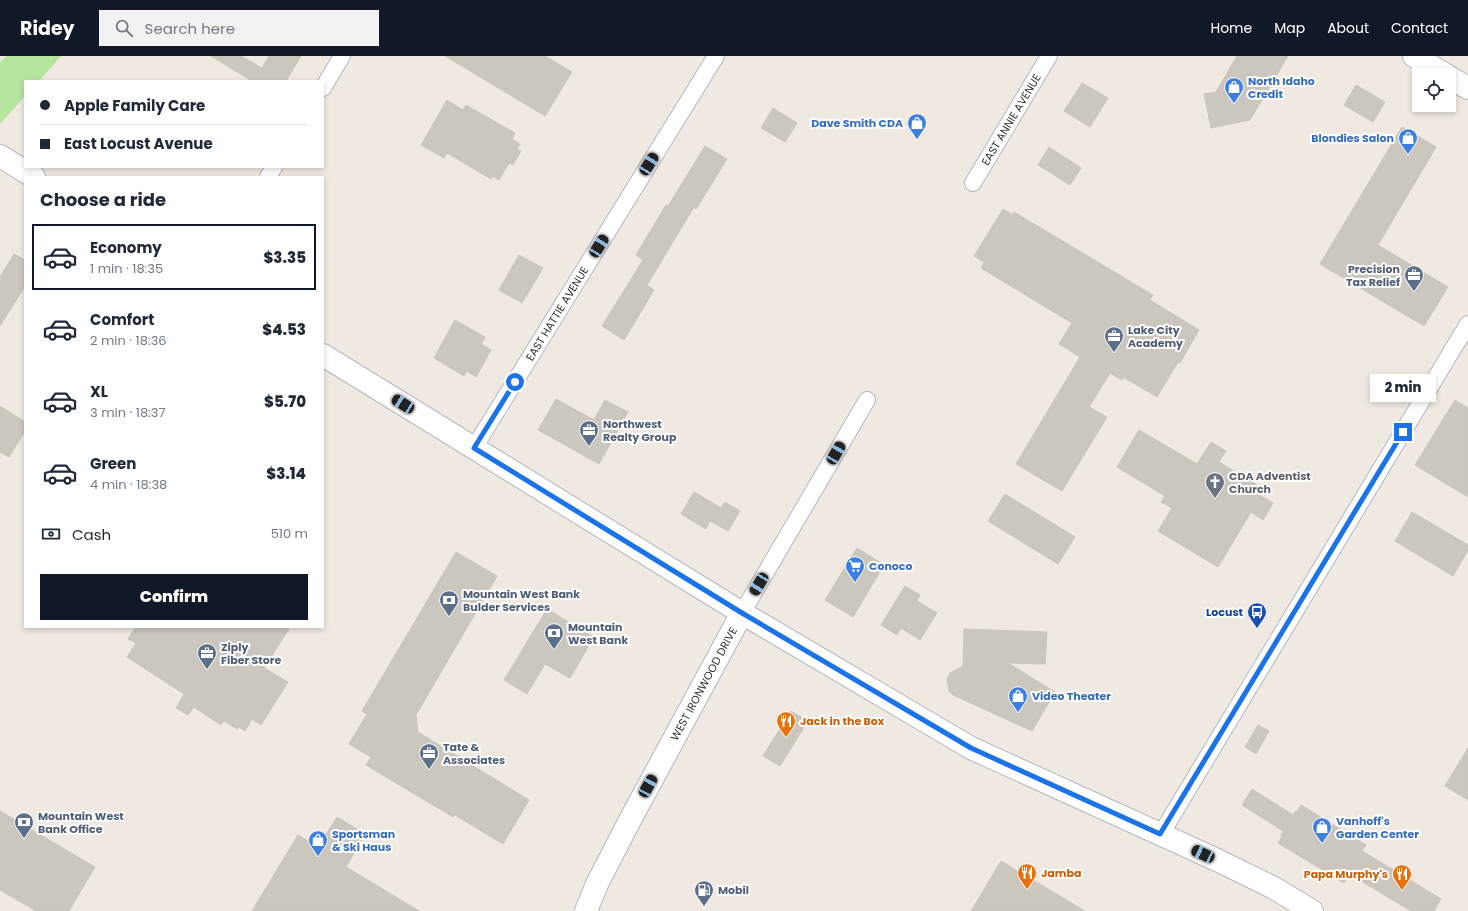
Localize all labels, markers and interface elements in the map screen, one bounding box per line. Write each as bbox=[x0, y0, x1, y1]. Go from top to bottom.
search box bbox=[99, 10, 379, 46]
text: Ridey bbox=[20, 15, 75, 42]
icon: search bbox=[113, 17, 135, 39]
text: Search here bbox=[145, 18, 235, 39]
text: Home bbox=[1210, 18, 1252, 38]
text: Map bbox=[1274, 18, 1305, 38]
text: About bbox=[1327, 18, 1369, 38]
text: Contact bbox=[1391, 18, 1448, 38]
map controls bbox=[1412, 68, 1456, 112]
button: locate bbox=[1412, 68, 1456, 112]
street label: EAST ANNIE AVENUE bbox=[977, 71, 1045, 168]
place label: North Idaho Credit bbox=[1248, 73, 1315, 102]
shop icon: North Idaho Credit bbox=[1223, 76, 1245, 104]
text: Apple Family Care bbox=[64, 95, 205, 116]
shop icon: Dave Smith CDA bbox=[906, 112, 928, 140]
place label: Dave Smith CDA bbox=[811, 115, 903, 131]
shop icon: Blondies Salon bbox=[1397, 127, 1419, 155]
place label: Blondies Salon bbox=[1311, 130, 1394, 146]
text: East Locust Avenue bbox=[64, 133, 213, 154]
car bbox=[638, 151, 660, 177]
text: Choose a ride bbox=[40, 187, 166, 212]
car bbox=[588, 233, 610, 259]
text: Economy bbox=[90, 237, 162, 258]
icon: car bbox=[42, 239, 78, 275]
text: $3.35 bbox=[263, 247, 306, 268]
text: 1 min · 18:35 bbox=[90, 259, 163, 278]
place label: Precision Tax Relief bbox=[1346, 261, 1400, 290]
street label: EAST HATTIE AVENUE bbox=[522, 263, 592, 364]
office icon: Precision Tax Relief bbox=[1403, 264, 1425, 292]
text: Comfort bbox=[90, 309, 154, 330]
icon: car bbox=[42, 311, 78, 347]
text: $4.53 bbox=[262, 319, 306, 340]
place label: Lake City Academy bbox=[1128, 322, 1183, 351]
office icon: Lake City Academy bbox=[1103, 325, 1125, 353]
text: 2 min · 18:36 bbox=[90, 331, 167, 350]
route start bbox=[506, 373, 524, 391]
callout: 2 min bbox=[1370, 374, 1436, 402]
text: 2 min bbox=[1385, 378, 1421, 397]
text: XL bbox=[90, 381, 108, 402]
icon: car bbox=[42, 383, 78, 419]
text: $5.70 bbox=[264, 391, 306, 412]
car bbox=[390, 393, 416, 415]
text: 3 min · 18:37 bbox=[90, 403, 166, 422]
place label: Northwest Realty Group bbox=[603, 416, 677, 445]
office icon: Northwest Realty Group bbox=[578, 419, 600, 447]
route end bbox=[1394, 423, 1412, 441]
car bbox=[825, 440, 847, 466]
text: Green bbox=[90, 453, 136, 474]
icon: car bbox=[42, 455, 78, 491]
text: $3.14 bbox=[266, 463, 306, 484]
place label: CDA Adventist Church bbox=[1229, 468, 1311, 497]
church icon: CDA Adventist Church bbox=[1204, 471, 1226, 499]
text: 4 min · 18:38 bbox=[90, 475, 167, 494]
icon: cash bbox=[40, 523, 62, 545]
text: Cash bbox=[72, 524, 111, 545]
text: 510 m bbox=[271, 524, 308, 543]
supermarket icon: Conoco bbox=[844, 555, 866, 583]
place label: Conoco bbox=[869, 558, 912, 574]
car bbox=[748, 571, 770, 597]
button: Confirm bbox=[40, 574, 308, 620]
place label: Mountain West Bank Bulder Services bbox=[463, 586, 580, 615]
bank icon: Mountain West Bank Bulder Services bbox=[438, 589, 460, 617]
bus stop icon: Locust bbox=[1246, 601, 1268, 629]
place label: Locust bbox=[1206, 604, 1244, 620]
place label: Mountain West Bank bbox=[568, 619, 628, 648]
bank icon: Mountain West Bank bbox=[543, 622, 565, 650]
street label: WEST IRONWOOD DRIVE bbox=[667, 624, 741, 743]
place label: Ziply Fiber Store bbox=[221, 639, 281, 668]
office icon: Ziply Fiber Store bbox=[196, 642, 218, 670]
shop icon: Video Theater bbox=[1007, 685, 1029, 713]
place label: Video Theater bbox=[1032, 688, 1111, 704]
restaurant icon: Jack in the Box bbox=[775, 710, 797, 738]
place label: Jack in the Box bbox=[800, 713, 885, 729]
place label: Tate & Associates bbox=[443, 739, 505, 768]
office icon: Tate & Associates bbox=[418, 742, 440, 770]
car bbox=[637, 773, 659, 799]
place label: Mountain West Bank Office bbox=[38, 808, 124, 837]
bank icon: Mountain West Bank Office bbox=[13, 811, 35, 839]
place label: Vanhoff's Garden Center bbox=[1336, 813, 1419, 842]
shop icon: Vanhoff's Garden Center bbox=[1311, 816, 1333, 844]
place label: Sportsman & Ski Haus bbox=[332, 826, 395, 855]
shop icon: Sportsman & Ski Haus bbox=[307, 829, 329, 857]
car bbox=[1190, 843, 1216, 865]
restaurant icon: Jamba bbox=[1016, 862, 1038, 890]
restaurant icon: Papa Murphy's bbox=[1391, 863, 1413, 891]
place label: Jamba bbox=[1041, 865, 1081, 881]
place label: Papa Murphy's bbox=[1304, 866, 1388, 882]
fuel station icon: Mobil bbox=[693, 879, 715, 907]
place label: Mobil bbox=[718, 882, 749, 898]

